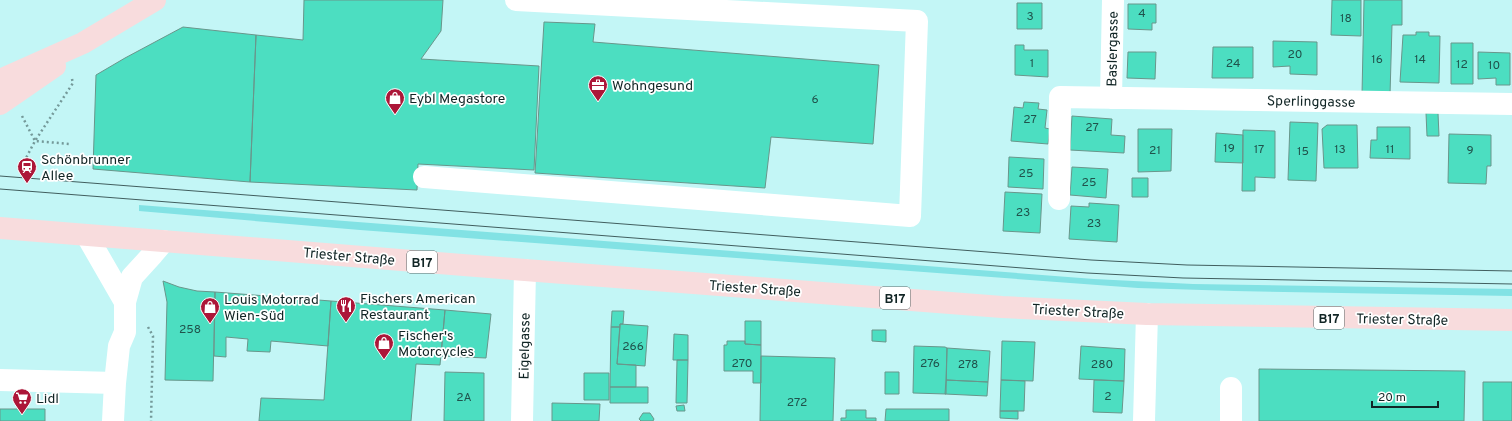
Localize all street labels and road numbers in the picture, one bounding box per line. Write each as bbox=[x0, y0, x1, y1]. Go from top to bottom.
street label: Baslergasse bbox=[1104, 11, 1123, 87]
street label: Sperlinggasse bbox=[1267, 93, 1355, 112]
street label: Triester Straße bbox=[302, 245, 395, 270]
road number: B17 bbox=[407, 251, 437, 273]
street label: Triester Straße bbox=[708, 278, 801, 301]
road number: B17 bbox=[880, 287, 910, 309]
street label: Triester Straße bbox=[1032, 302, 1124, 323]
road number: B17 bbox=[1314, 307, 1344, 329]
street label: Triester Straße bbox=[1356, 311, 1448, 330]
street label: Eigelgasse bbox=[516, 312, 535, 380]

